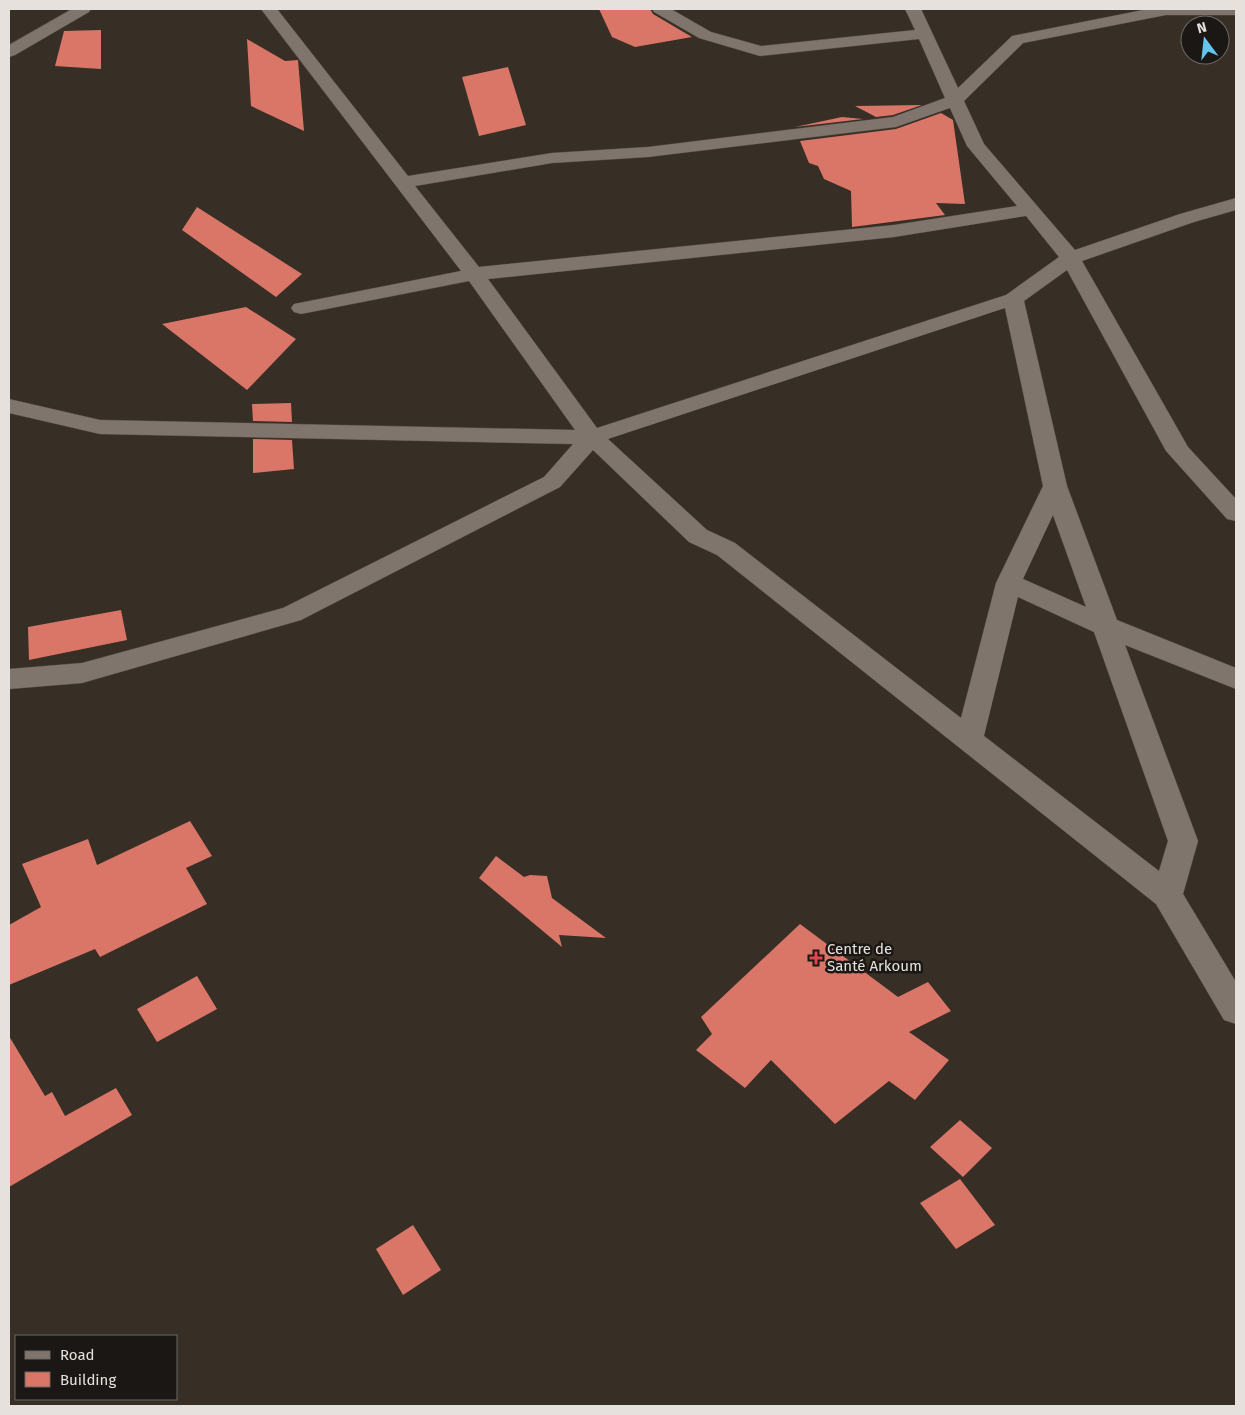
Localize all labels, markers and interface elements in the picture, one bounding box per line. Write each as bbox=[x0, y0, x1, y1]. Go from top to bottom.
north arrow bbox=[1180, 15, 1230, 65]
text: N bbox=[1195, 19, 1208, 37]
place label: Centre de Santé Arkoum bbox=[827, 940, 922, 975]
marker: Centre de Santé Arkoum bbox=[809, 951, 823, 965]
legend bbox=[15, 1335, 178, 1400]
text: Road bbox=[60, 1346, 95, 1364]
text: Building bbox=[60, 1371, 116, 1389]

